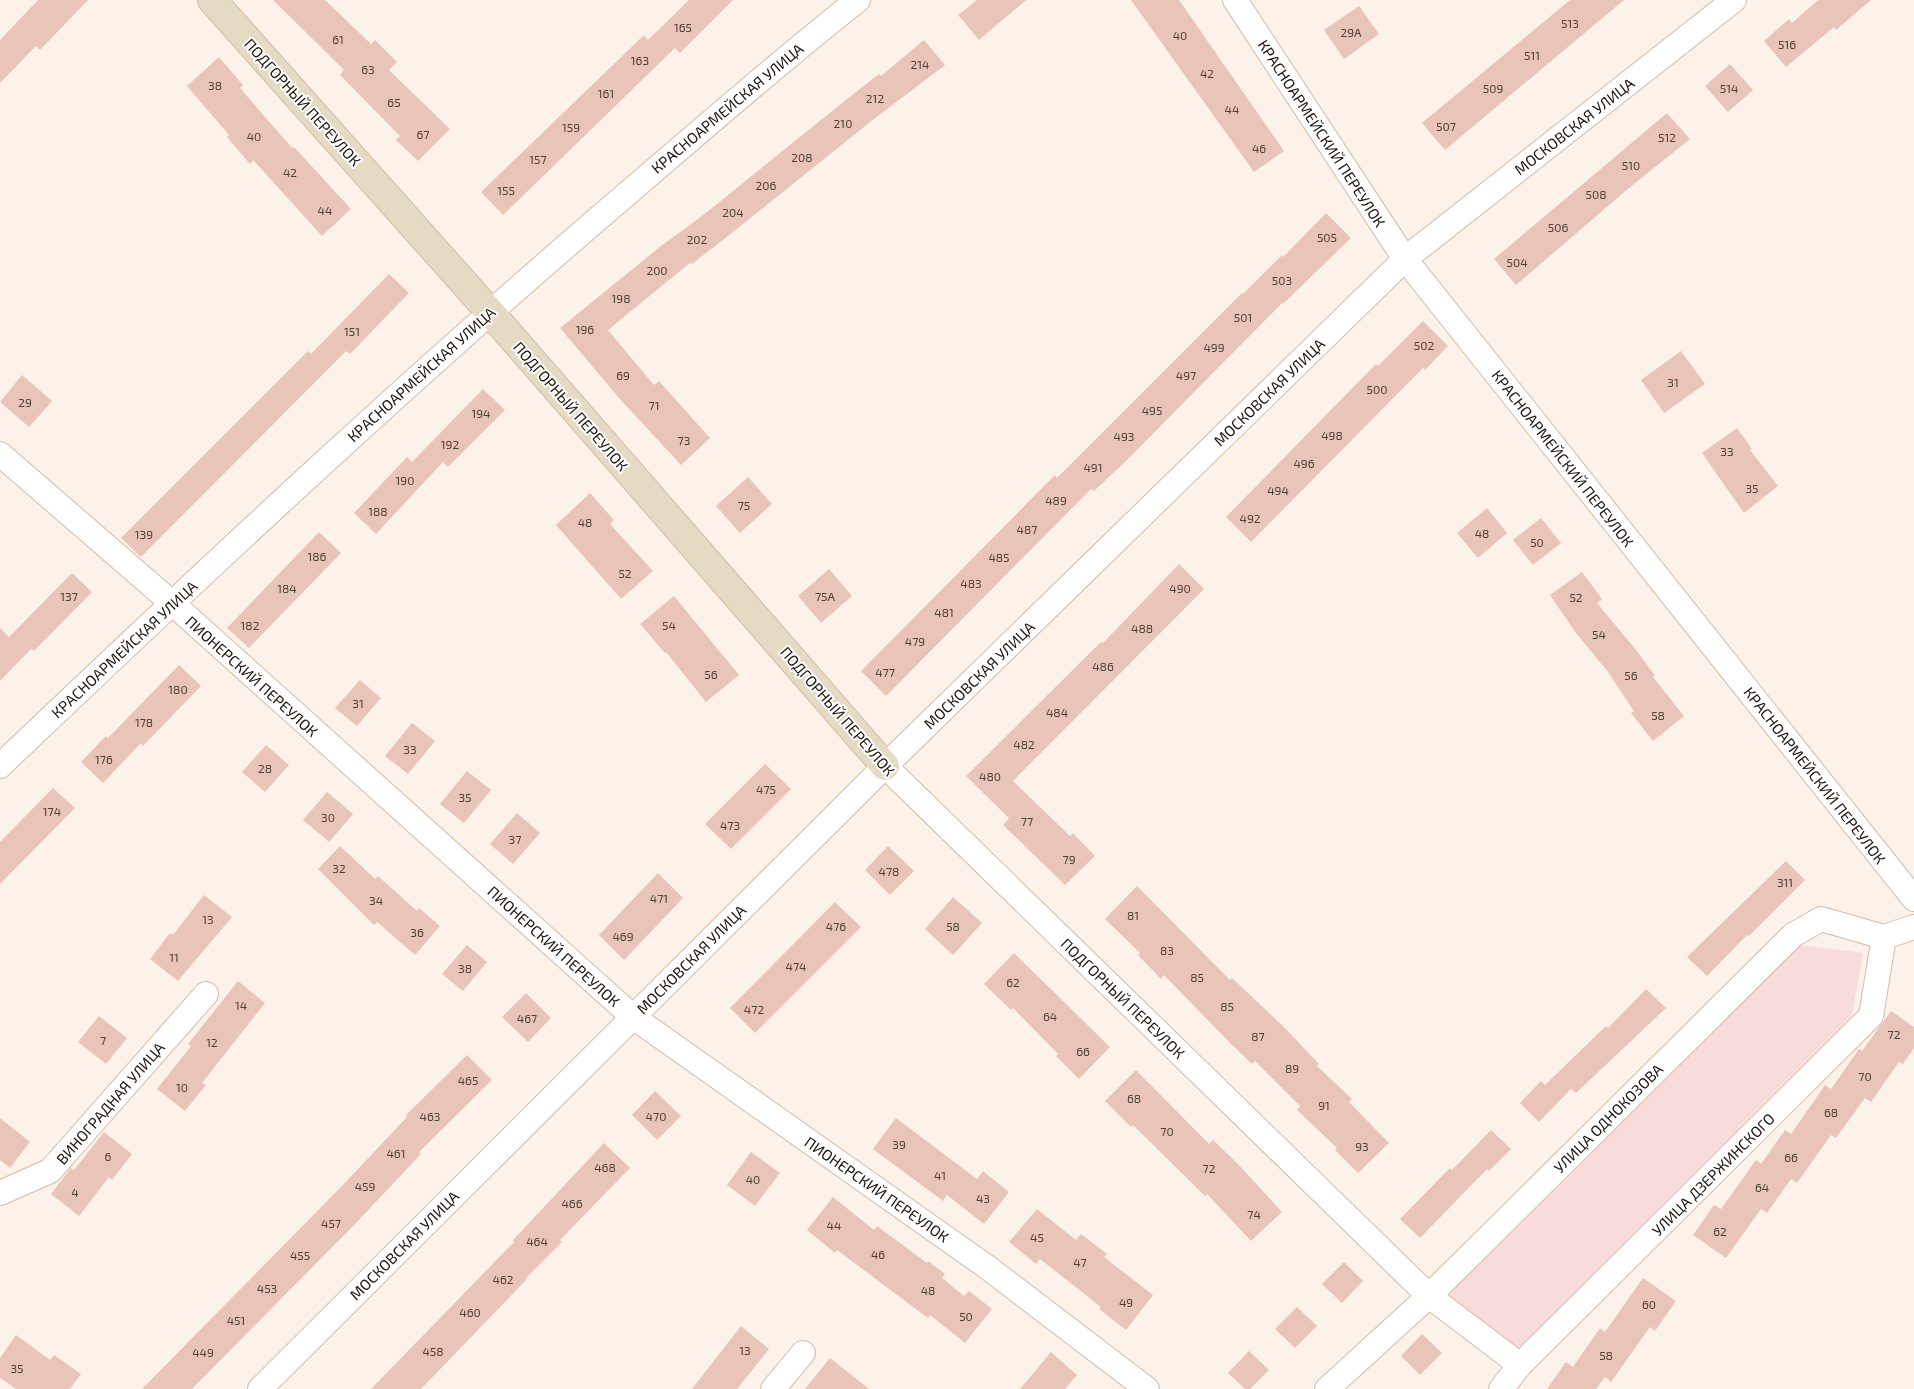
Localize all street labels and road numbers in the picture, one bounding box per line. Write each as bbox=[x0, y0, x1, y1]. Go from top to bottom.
street label: ПОДГОРНЫЙ ПЕРЕУЛОК bbox=[241, 35, 365, 169]
street label: КРАСНОАРМЕЙСКИЙ ПЕРЕУЛОК bbox=[1255, 36, 1389, 230]
street label: КРАСНОАРМЕЙСКАЯ УЛИЦА bbox=[647, 39, 807, 177]
street label: МОСКОВСКАЯ УЛИЦА bbox=[1511, 73, 1638, 178]
street label: КРАСНОАРМЕЙСКАЯ УЛИЦА bbox=[343, 302, 499, 445]
street label: МОСКОВСКАЯ УЛИЦА bbox=[1210, 334, 1329, 450]
street label: ПОДГОРНЫЙ ПЕРЕУЛОК bbox=[510, 338, 632, 474]
street label: КРАСНОАРМЕЙСКИЙ ПЕРЕУЛОК bbox=[1488, 366, 1638, 550]
street label: КРАСНОАРМЕЙСКАЯ УЛИЦА bbox=[47, 576, 201, 721]
street label: ПИОНЕРСКИЙ ПЕРЕУЛОК bbox=[182, 612, 322, 740]
street label: МОСКОВСКАЯ УЛИЦА bbox=[920, 617, 1039, 733]
street label: ПОДГОРНЫЙ ПЕРЕУЛОК bbox=[777, 643, 899, 779]
street label: КРАСНОАРМЕЙСКИЙ ПЕРЕУЛОК bbox=[1740, 683, 1890, 867]
street label: ПИОНЕРСКИЙ ПЕРЕУЛОК bbox=[484, 882, 624, 1010]
street label: МОСКОВСКАЯ УЛИЦА bbox=[633, 900, 750, 1017]
street label: ПОДГОРНЫЙ ПЕРЕУЛОК bbox=[1057, 934, 1189, 1062]
street label: ВИНОГРАДНАЯ УЛИЦА bbox=[52, 1038, 168, 1168]
street label: УЛИЦА ОДНОКОЗОВА bbox=[1550, 1059, 1667, 1176]
street label: УЛИЦА ДЗЕРЖИНСКОГО bbox=[1648, 1109, 1778, 1239]
street label: ПИОНЕРСКИЙ ПЕРЕУЛОК bbox=[802, 1132, 952, 1246]
street label: МОСКОВСКАЯ УЛИЦА bbox=[346, 1186, 463, 1303]

